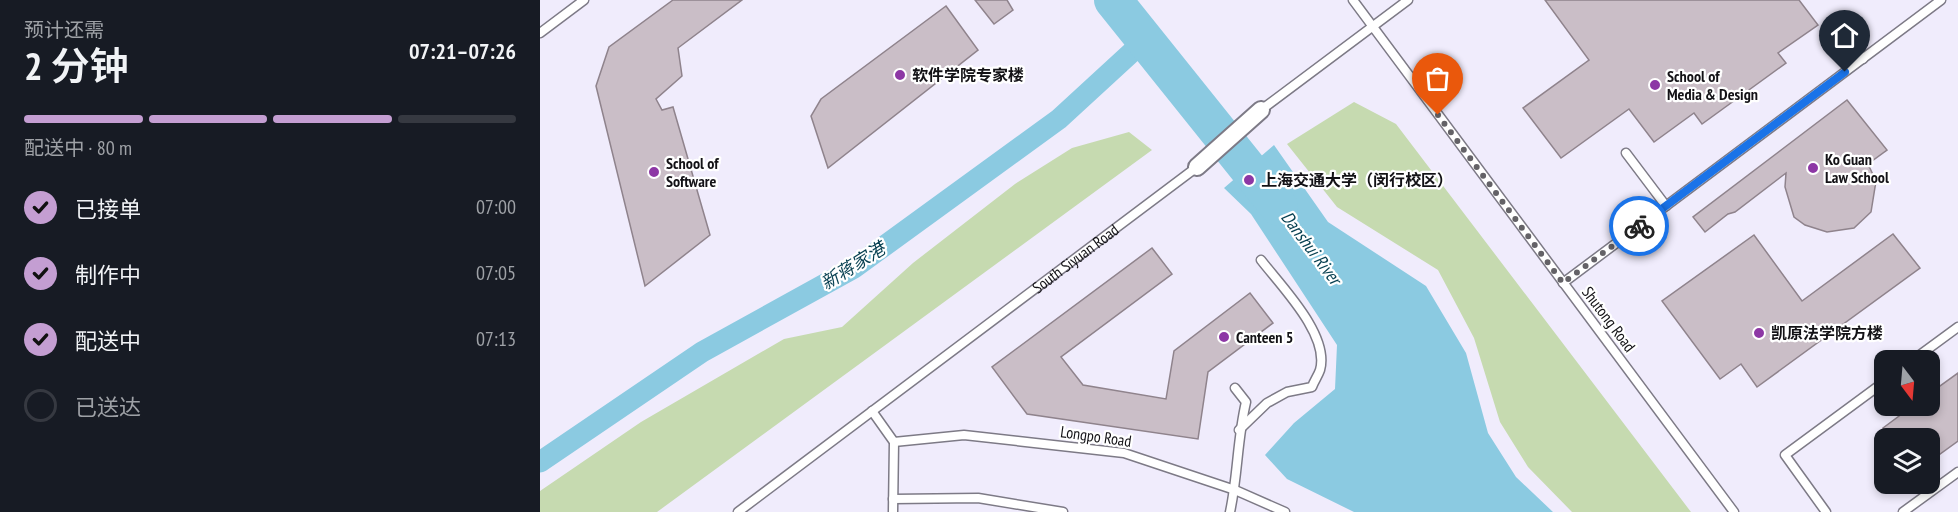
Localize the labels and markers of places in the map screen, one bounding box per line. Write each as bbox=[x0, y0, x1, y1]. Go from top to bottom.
pin bbox=[1819, 10, 1870, 72]
pin bbox=[1412, 53, 1463, 115]
place label: 软件学院专家楼 bbox=[912, 65, 1024, 85]
place label: School of Media & Design bbox=[1667, 66, 1758, 104]
marker: 软件学院专家楼 bbox=[893, 68, 907, 82]
marker: School of Media & Design bbox=[1648, 78, 1662, 92]
place label: Ko Guan Law School bbox=[1825, 149, 1889, 187]
place label: School of Software bbox=[666, 153, 719, 191]
marker: Ko Guan Law School bbox=[1806, 161, 1820, 175]
marker: School of Software bbox=[647, 165, 661, 179]
place label: 上海交通大学（闵行校区） bbox=[1261, 170, 1453, 190]
marker: 上海交通大学（闵行校区） bbox=[1242, 173, 1256, 187]
place label: 凯原法学院方楼 bbox=[1771, 323, 1883, 343]
marker: 凯原法学院方楼 bbox=[1752, 326, 1766, 340]
place label: Canteen 5 bbox=[1236, 327, 1293, 347]
marker: Canteen 5 bbox=[1217, 330, 1231, 344]

